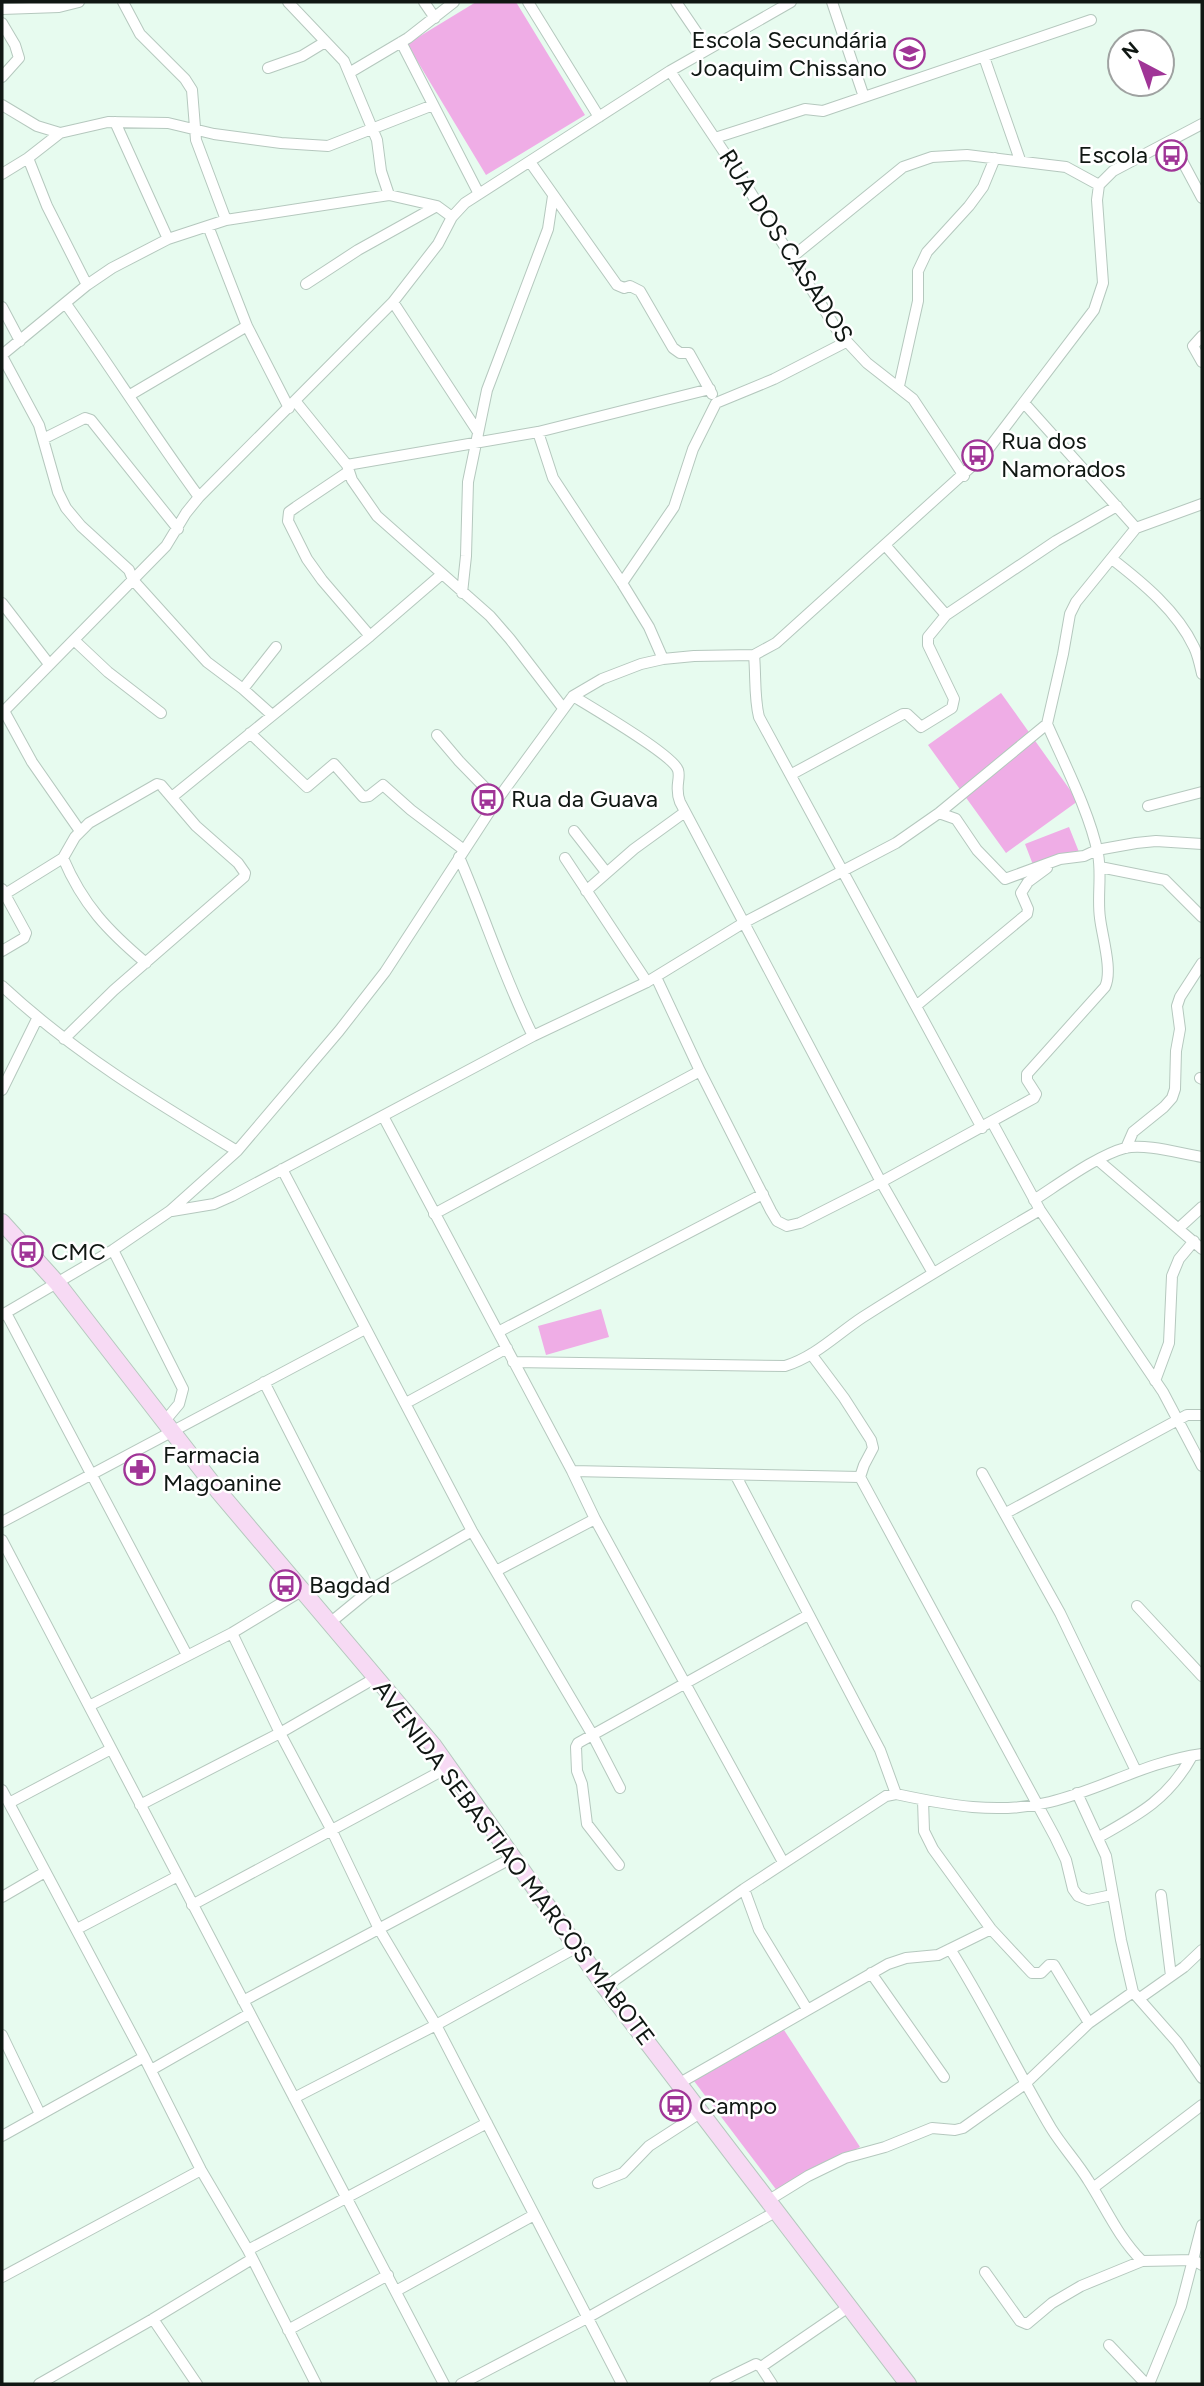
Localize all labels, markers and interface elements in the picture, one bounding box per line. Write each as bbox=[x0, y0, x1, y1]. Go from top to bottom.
place label: Escola Secundária Joaquim Chissano bbox=[691, 25, 887, 82]
north arrow bbox=[1106, 28, 1176, 98]
school or university icon: Escola Secundária Joaquim Chissano bbox=[893, 37, 927, 71]
text: N bbox=[1117, 37, 1143, 64]
bus stop icon: Escola bbox=[1154, 138, 1188, 172]
place label: Escola bbox=[1078, 140, 1148, 169]
street label: RUA DOS CASADOS bbox=[713, 144, 860, 348]
place label: Rua dos Namorados bbox=[1001, 426, 1126, 483]
bus stop icon: Rua dos Namorados bbox=[961, 438, 995, 472]
bus stop icon: Rua da Guava bbox=[471, 782, 505, 816]
place label: Rua da Guava bbox=[511, 784, 658, 813]
bus stop icon: CMC bbox=[11, 1235, 45, 1269]
place label: CMC bbox=[51, 1237, 106, 1266]
place label: Farmacia Magoanine bbox=[163, 1440, 281, 1497]
pharmacy icon: Farmacia Magoanine bbox=[123, 1452, 157, 1486]
bus stop icon: Bagdad bbox=[269, 1568, 303, 1602]
place label: Bagdad bbox=[309, 1570, 390, 1599]
street label: AVENIDA SEBASTIAO MARCOS MABOTE bbox=[368, 1674, 661, 2051]
bus stop icon: Campo bbox=[659, 2089, 693, 2123]
place label: Campo bbox=[699, 2091, 777, 2120]

